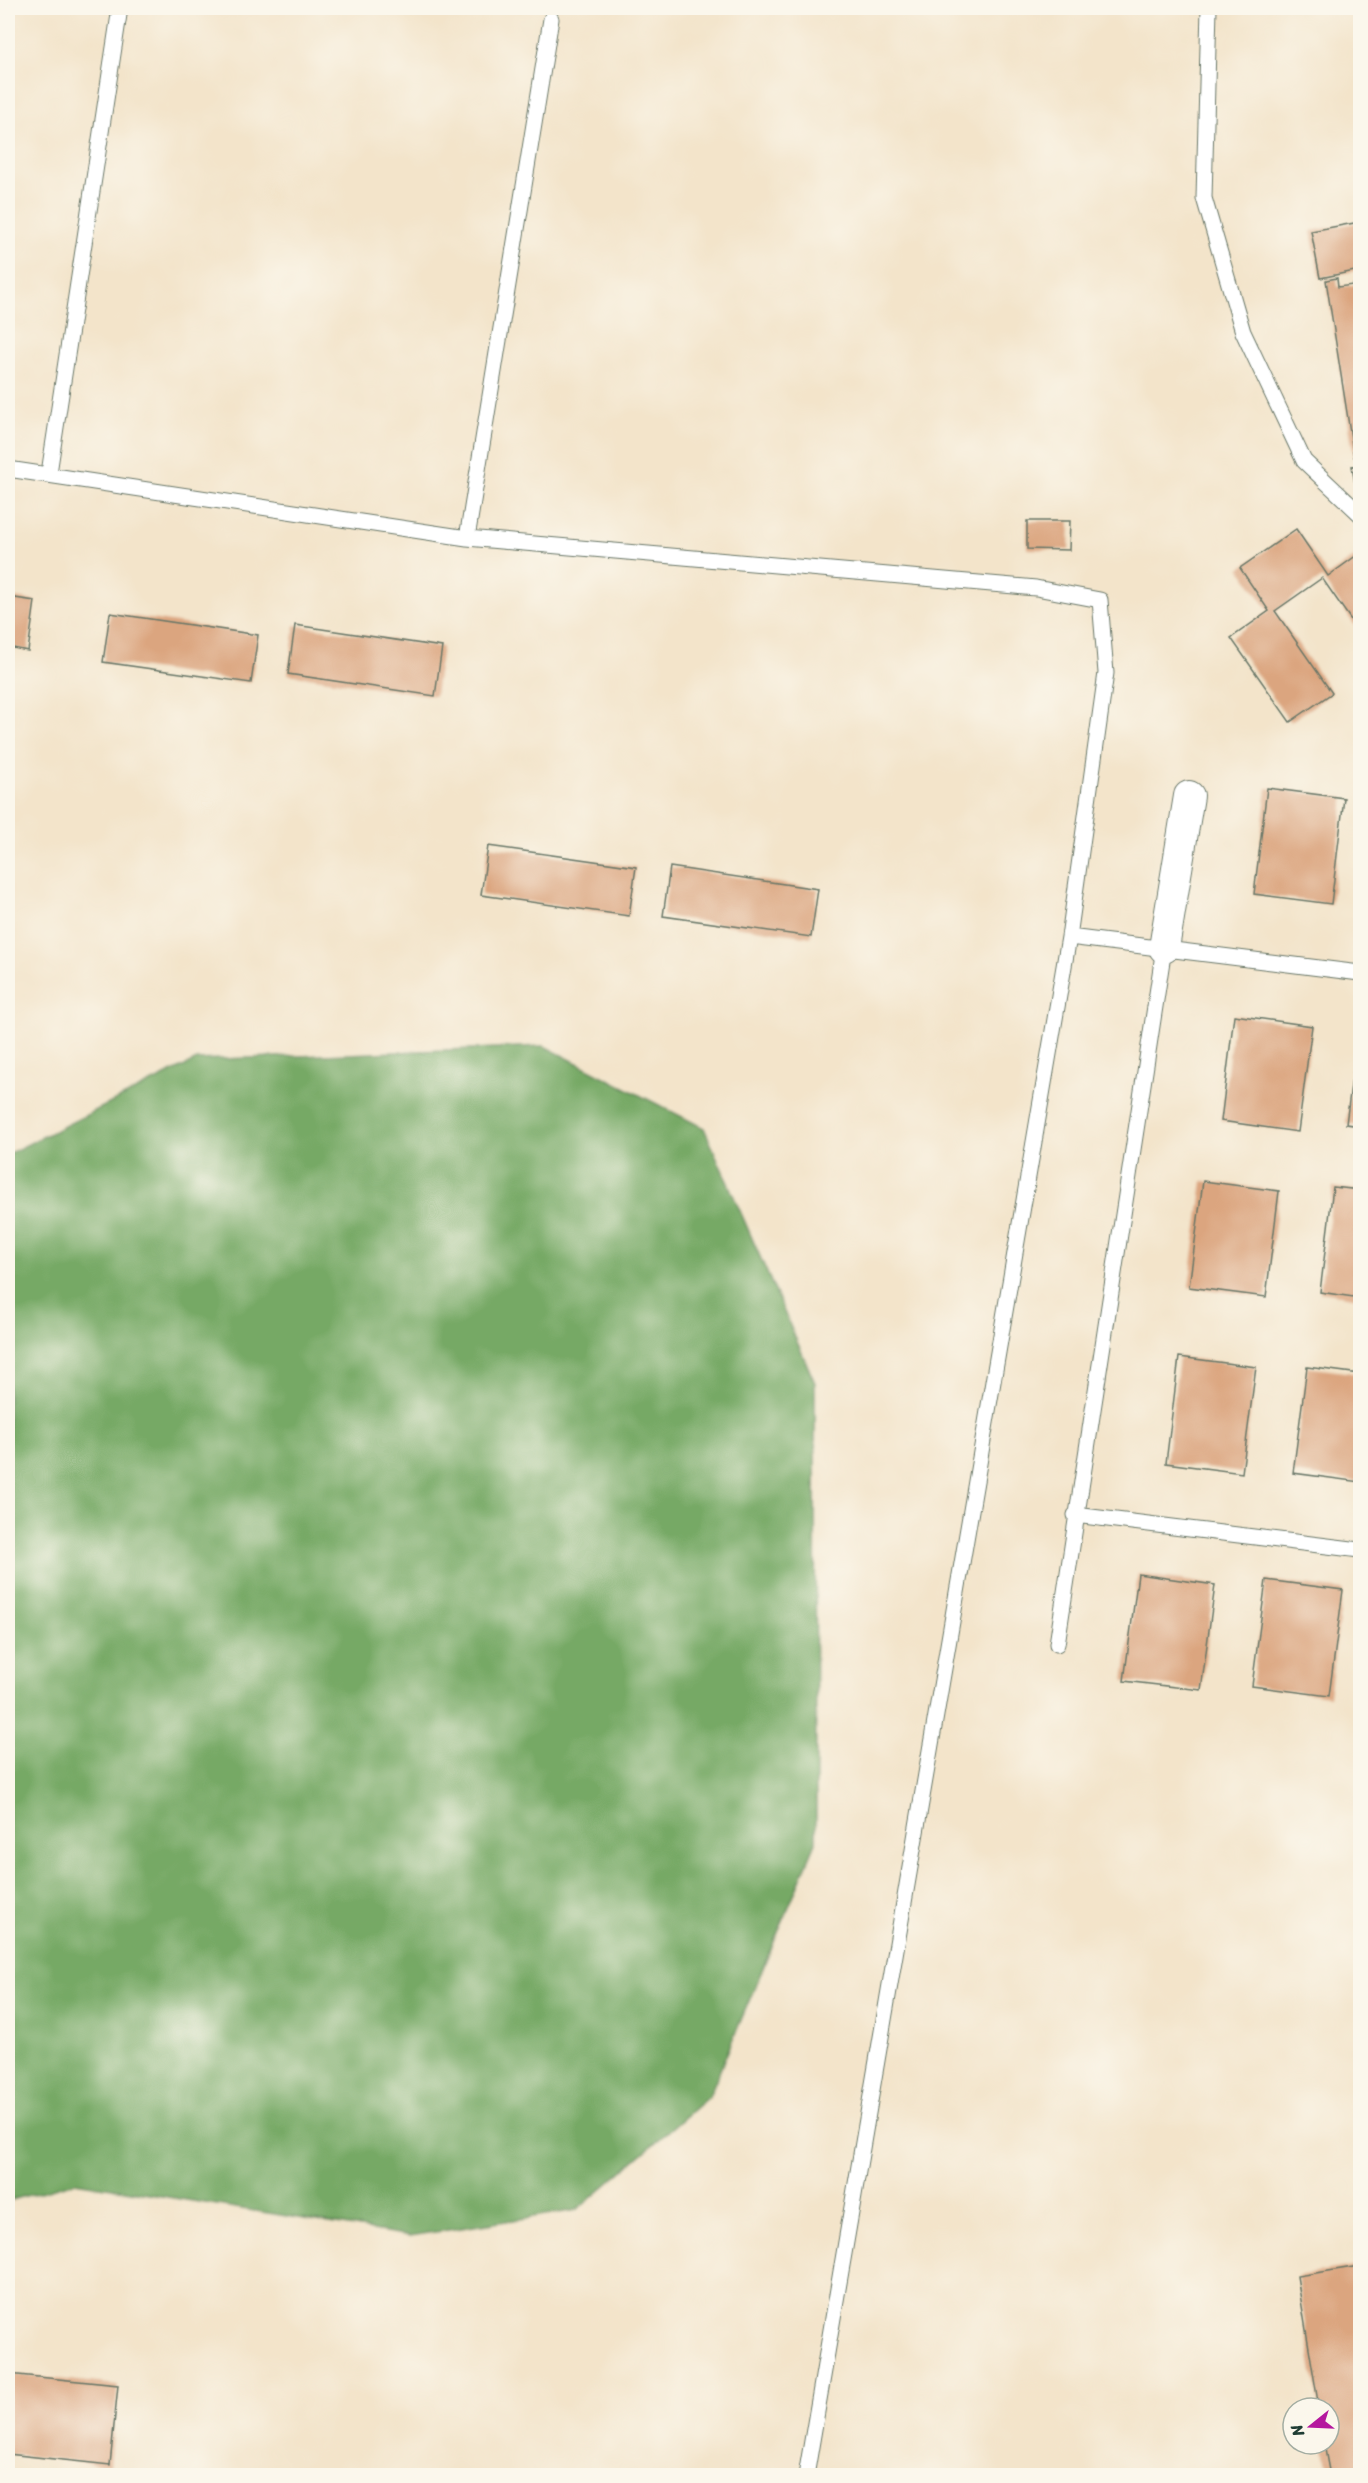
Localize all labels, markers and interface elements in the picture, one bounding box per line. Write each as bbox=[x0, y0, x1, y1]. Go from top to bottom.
north arrow bbox=[1281, 2396, 1341, 2456]
text: N bbox=[1281, 2420, 1313, 2441]

